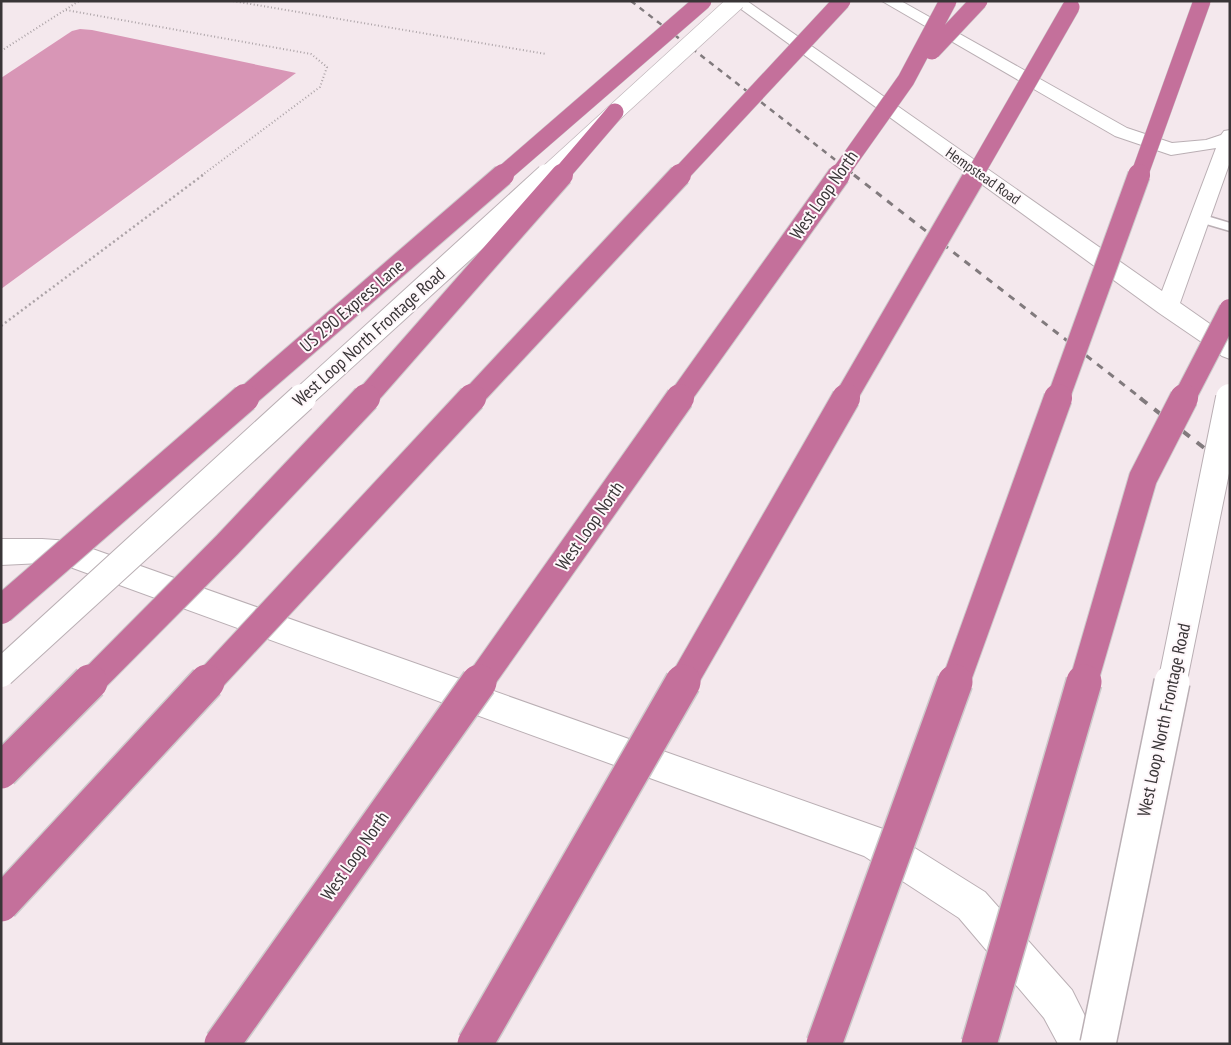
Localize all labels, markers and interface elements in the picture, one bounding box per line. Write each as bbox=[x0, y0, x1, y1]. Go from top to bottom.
street label: Hempstead Road bbox=[942, 143, 1024, 208]
street label: West Loop North bbox=[785, 146, 863, 244]
street label: US 290 Express Lane bbox=[295, 254, 408, 357]
street label: West Loop North Frontage Road bbox=[288, 262, 450, 411]
street label: West Loop North bbox=[551, 477, 629, 575]
street label: West Loop North Frontage Road bbox=[1132, 621, 1195, 819]
street label: West Loop North bbox=[316, 807, 394, 905]

